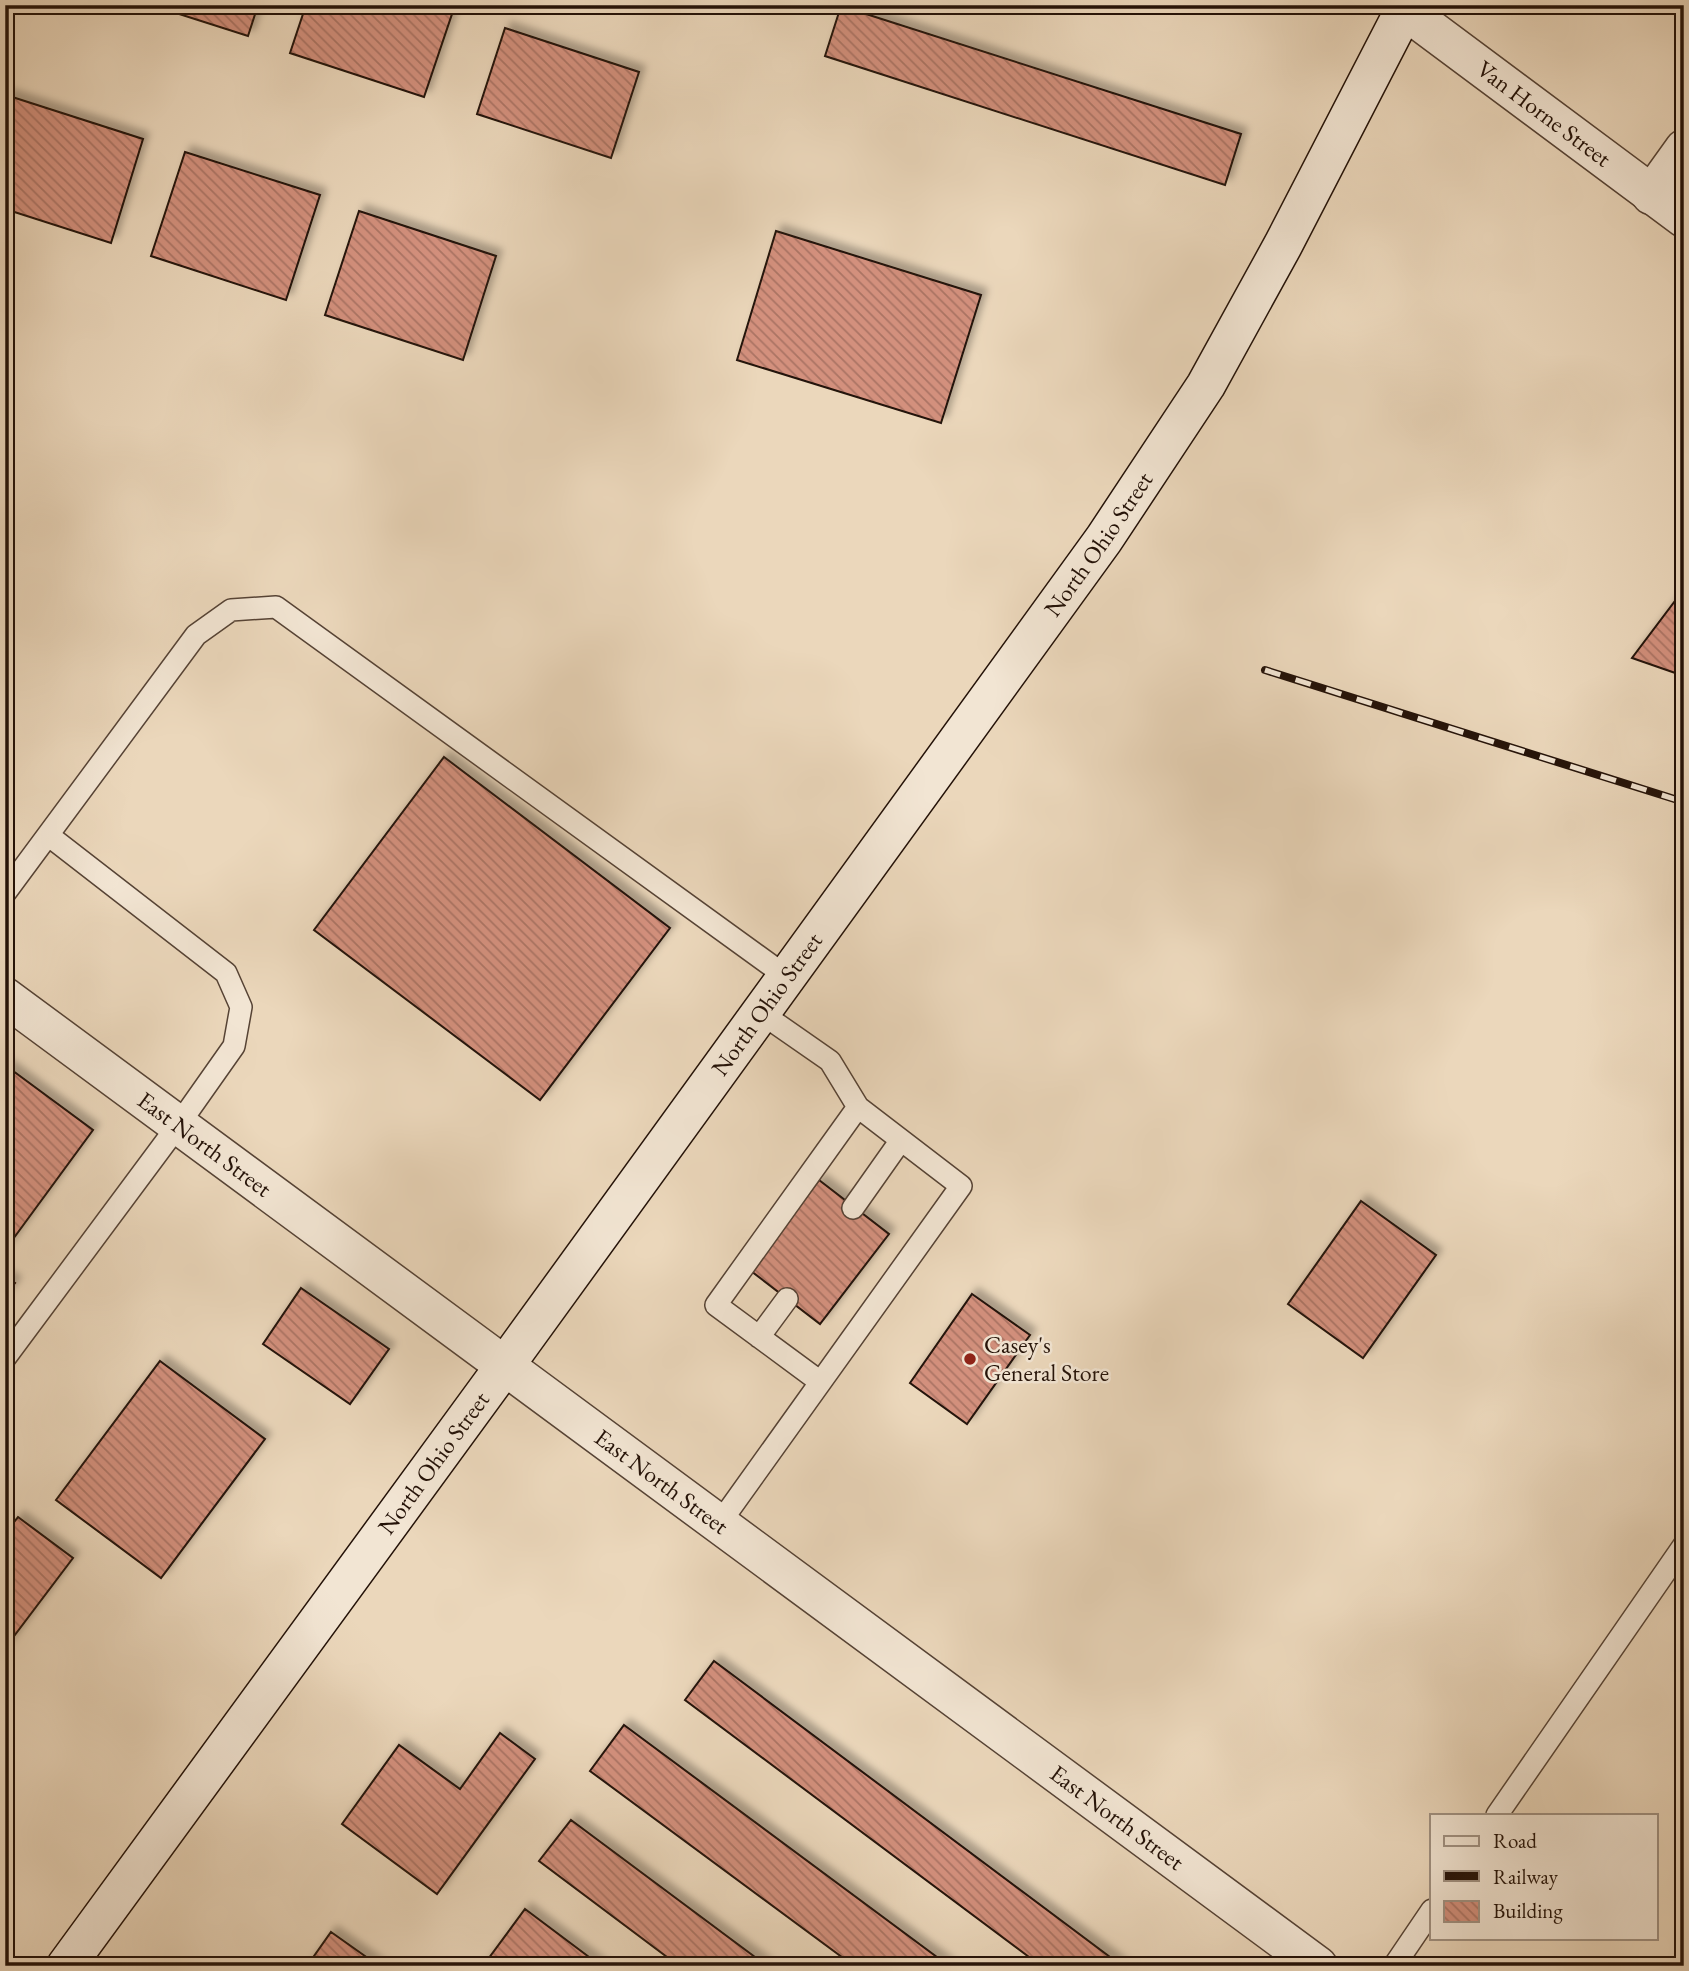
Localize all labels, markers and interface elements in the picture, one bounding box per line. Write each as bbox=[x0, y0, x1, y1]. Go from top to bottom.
street label: Van Horne Street bbox=[1471, 53, 1618, 174]
street label: North Ohio Street bbox=[1037, 465, 1159, 623]
street label: North Ohio Street bbox=[704, 926, 829, 1082]
street label: East North Street bbox=[132, 1084, 278, 1204]
place label: Casey's General Store bbox=[984, 1329, 1109, 1388]
marker: Casey's General Store bbox=[962, 1351, 978, 1367]
street label: North Ohio Street bbox=[371, 1385, 496, 1540]
street label: East North Street bbox=[589, 1421, 735, 1541]
street label: East North Street bbox=[1044, 1758, 1191, 1877]
legend bbox=[1430, 1814, 1658, 1940]
text: Road bbox=[1493, 1827, 1537, 1854]
text: Railway bbox=[1493, 1863, 1559, 1890]
text: Building bbox=[1493, 1897, 1563, 1924]

